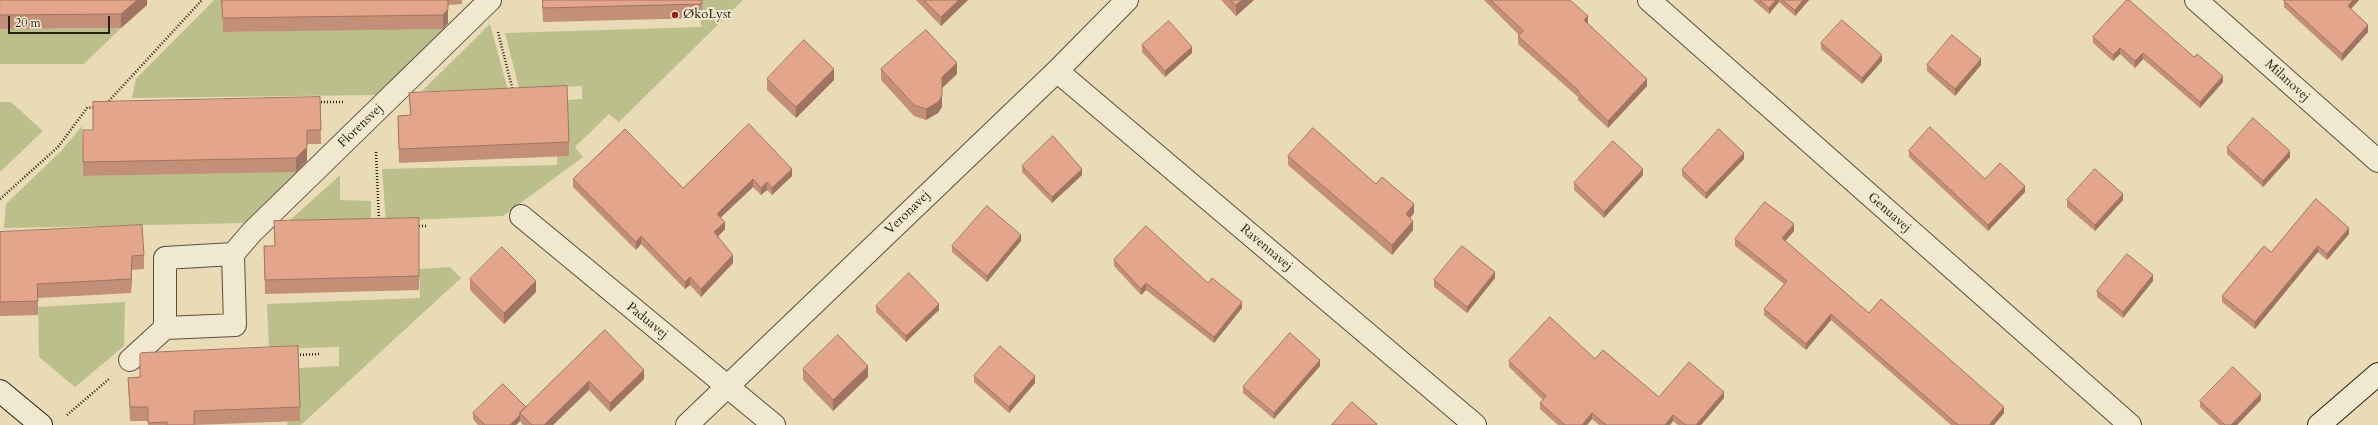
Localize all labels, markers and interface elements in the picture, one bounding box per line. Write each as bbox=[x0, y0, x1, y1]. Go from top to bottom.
place label: ØkoLyst bbox=[683, 7, 731, 23]
scale bar bbox=[10, 8, 112, 34]
marker: ØkoLyst bbox=[670, 10, 680, 20]
text: 20 m bbox=[15, 15, 41, 31]
street label: Milanovej bbox=[2261, 57, 2313, 105]
street label: Florensvej bbox=[335, 101, 387, 151]
street label: Veronavej bbox=[882, 188, 934, 238]
street label: Genuavej bbox=[1864, 190, 1914, 236]
street label: Ravennavej bbox=[1237, 222, 1295, 274]
street label: Paduavej bbox=[623, 299, 671, 343]

